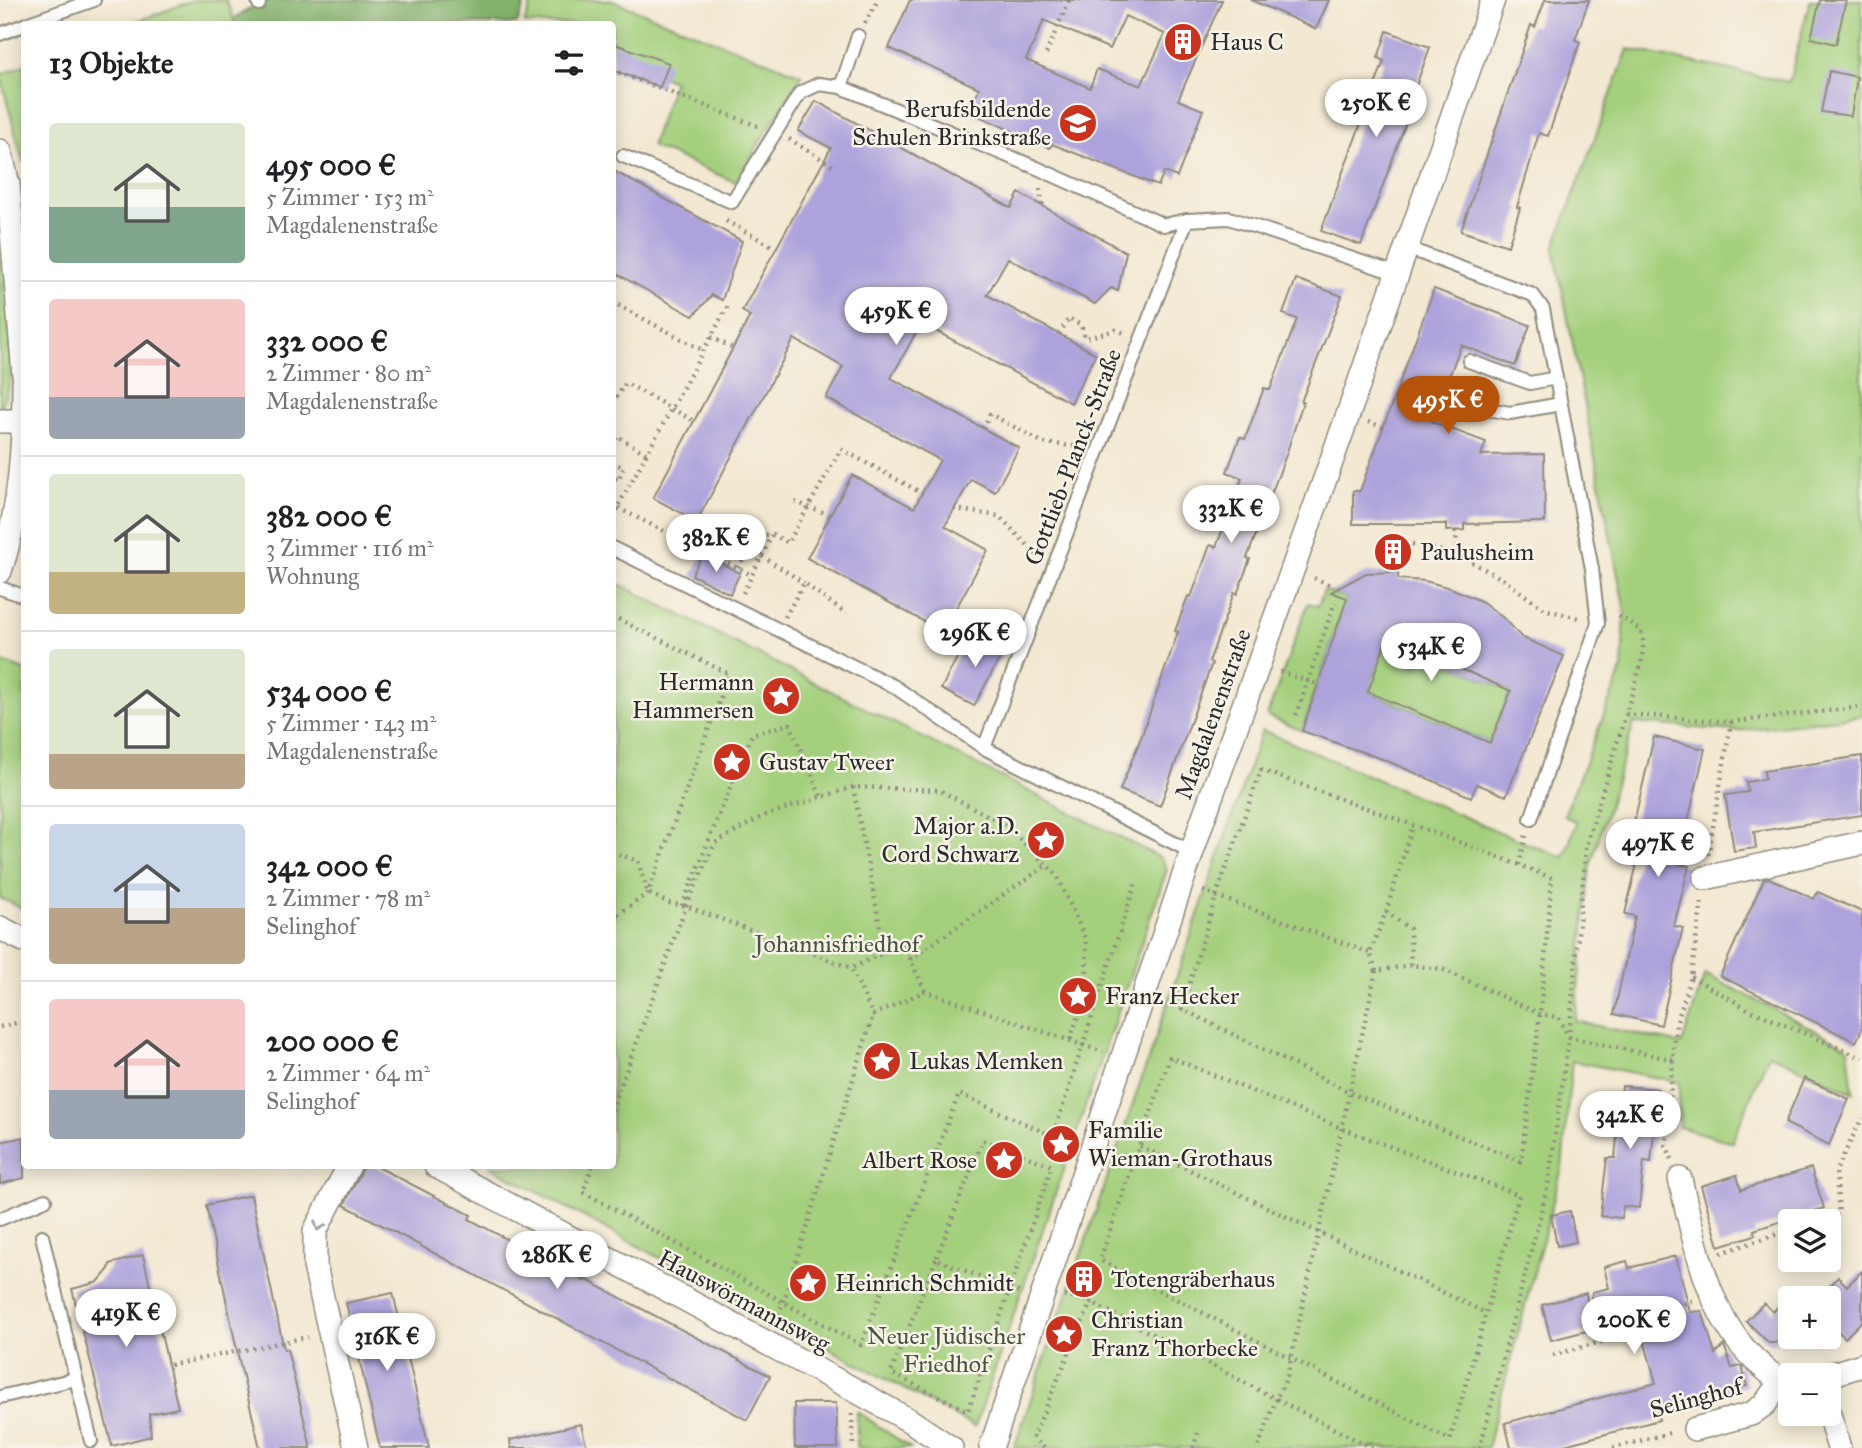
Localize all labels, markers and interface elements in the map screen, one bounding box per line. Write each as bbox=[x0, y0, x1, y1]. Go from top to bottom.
building icon: Haus C bbox=[1162, 21, 1204, 63]
place label: Haus C bbox=[1210, 27, 1284, 57]
icon: filters bbox=[550, 44, 588, 82]
text: 13 Objekte bbox=[49, 45, 173, 81]
pin: 250K € bbox=[1319, 80, 1433, 139]
text: 250K € bbox=[1341, 88, 1411, 116]
place label: Berufsbildende Schulen Brinkstraße bbox=[852, 94, 1051, 152]
school or university icon: Berufsbildende Schulen Brinkstraße bbox=[1057, 102, 1099, 144]
text: 495 000 € bbox=[266, 147, 396, 183]
icon: home bbox=[105, 151, 189, 235]
text: 5 Zimmer · 153 m² bbox=[266, 183, 434, 211]
text: Magdalenenstraße bbox=[266, 211, 438, 239]
pin: 459K € bbox=[839, 288, 953, 347]
text: 459K € bbox=[860, 296, 932, 324]
text: 332 000 € bbox=[266, 323, 388, 359]
icon: home bbox=[105, 327, 189, 411]
street label: Gottlieb-Planck-Straße bbox=[1018, 344, 1128, 570]
text: 2 Zimmer · 80 m² bbox=[266, 359, 431, 387]
pin: 495K € bbox=[1391, 376, 1505, 436]
text: 495K € bbox=[1412, 385, 1484, 413]
text: Magdalenenstraße bbox=[266, 387, 438, 415]
pin: 332K € bbox=[1174, 486, 1288, 545]
text: 332K € bbox=[1199, 494, 1263, 522]
text: 382 000 € bbox=[266, 498, 392, 534]
icon: home bbox=[105, 502, 189, 586]
pin: 382K € bbox=[659, 514, 773, 574]
text: 382K € bbox=[682, 523, 750, 551]
building icon: Paulusheim bbox=[1372, 531, 1414, 573]
text: 3 Zimmer · 116 m² bbox=[266, 534, 433, 562]
place label: Paulusheim bbox=[1420, 537, 1534, 567]
text: Wohnung bbox=[266, 562, 359, 590]
pin: 296K € bbox=[918, 610, 1032, 669]
text: 296K € bbox=[940, 618, 1010, 646]
pin: 534K € bbox=[1374, 624, 1488, 683]
street label: Magdalenenstraße bbox=[1168, 625, 1258, 803]
text: 534K € bbox=[1397, 632, 1465, 660]
place label: Hermann Hammersen bbox=[632, 667, 754, 725]
text: 534 000 € bbox=[266, 673, 392, 709]
place icon: Hermann Hammersen bbox=[760, 675, 802, 717]
icon: home bbox=[105, 677, 189, 761]
text: 5 Zimmer · 143 m² bbox=[266, 709, 436, 737]
text: Magdalenenstraße bbox=[266, 737, 438, 765]
place icon: Gustav Tweer bbox=[711, 741, 753, 783]
place label: Gustav Tweer bbox=[759, 747, 894, 777]
place label: Major a.D. Cord Schwarz bbox=[881, 811, 1019, 869]
place icon: Major a.D. Cord Schwarz bbox=[1025, 819, 1067, 861]
pin: 497K € bbox=[1601, 820, 1715, 879]
text: 497K € bbox=[1622, 828, 1694, 856]
text: 342 000 € bbox=[266, 848, 393, 884]
icon: home bbox=[105, 852, 189, 936]
text: 2 Zimmer · 78 m² bbox=[266, 884, 430, 912]
text: Selinghof bbox=[266, 912, 357, 940]
park label: Johannisfriedhof bbox=[751, 929, 924, 959]
place icon: Franz Hecker bbox=[1057, 975, 1099, 1017]
place label: Franz Hecker bbox=[1105, 981, 1239, 1011]
text: 200 000 € bbox=[266, 1023, 399, 1059]
icon: home bbox=[105, 1027, 189, 1111]
place icon: Lukas Memken bbox=[861, 1040, 903, 1082]
place label: Lukas Memken bbox=[909, 1046, 1063, 1076]
text: 2 Zimmer · 64 m² bbox=[266, 1059, 430, 1087]
text: Selinghof bbox=[266, 1087, 357, 1115]
pin: 342K € bbox=[1573, 1092, 1687, 1151]
text: 342K € bbox=[1596, 1100, 1664, 1128]
place label: Familie Wieman-Grothaus bbox=[1088, 1115, 1273, 1173]
place icon: Familie Wieman-Grothaus bbox=[1040, 1123, 1082, 1165]
place icon: Albert Rose bbox=[983, 1139, 1025, 1181]
place label: Albert Rose bbox=[861, 1145, 977, 1175]
map controls bbox=[1778, 1209, 1841, 1426]
button: layers bbox=[1778, 1209, 1841, 1272]
one-way arrow bbox=[313, 1219, 327, 1232]
pin: 286K € bbox=[500, 1232, 614, 1291]
text: 286K € bbox=[522, 1240, 592, 1268]
street label: Hauswörmannsweg bbox=[653, 1243, 836, 1359]
building icon: Totengräberhaus bbox=[1063, 1258, 1105, 1300]
place icon: Heinrich Schmidt bbox=[787, 1262, 829, 1304]
place label: Totengräberhaus bbox=[1111, 1264, 1275, 1294]
place label: Heinrich Schmidt bbox=[835, 1268, 1014, 1298]
button: + bbox=[1778, 1286, 1841, 1349]
pin: 419K € bbox=[69, 1290, 183, 1349]
pin: 200K € bbox=[1577, 1296, 1691, 1356]
text: 419K € bbox=[91, 1298, 161, 1326]
place label: Christian Franz Thorbecke bbox=[1091, 1305, 1258, 1363]
text: 200K € bbox=[1597, 1305, 1671, 1333]
place icon: Christian Franz Thorbecke bbox=[1043, 1313, 1085, 1355]
pin: 316K € bbox=[330, 1314, 444, 1373]
park label: Neuer Jüdischer Friedhof bbox=[867, 1321, 1025, 1379]
text: 316K € bbox=[354, 1322, 420, 1350]
button: − bbox=[1778, 1363, 1841, 1426]
street label: Selinghof bbox=[1646, 1370, 1749, 1425]

